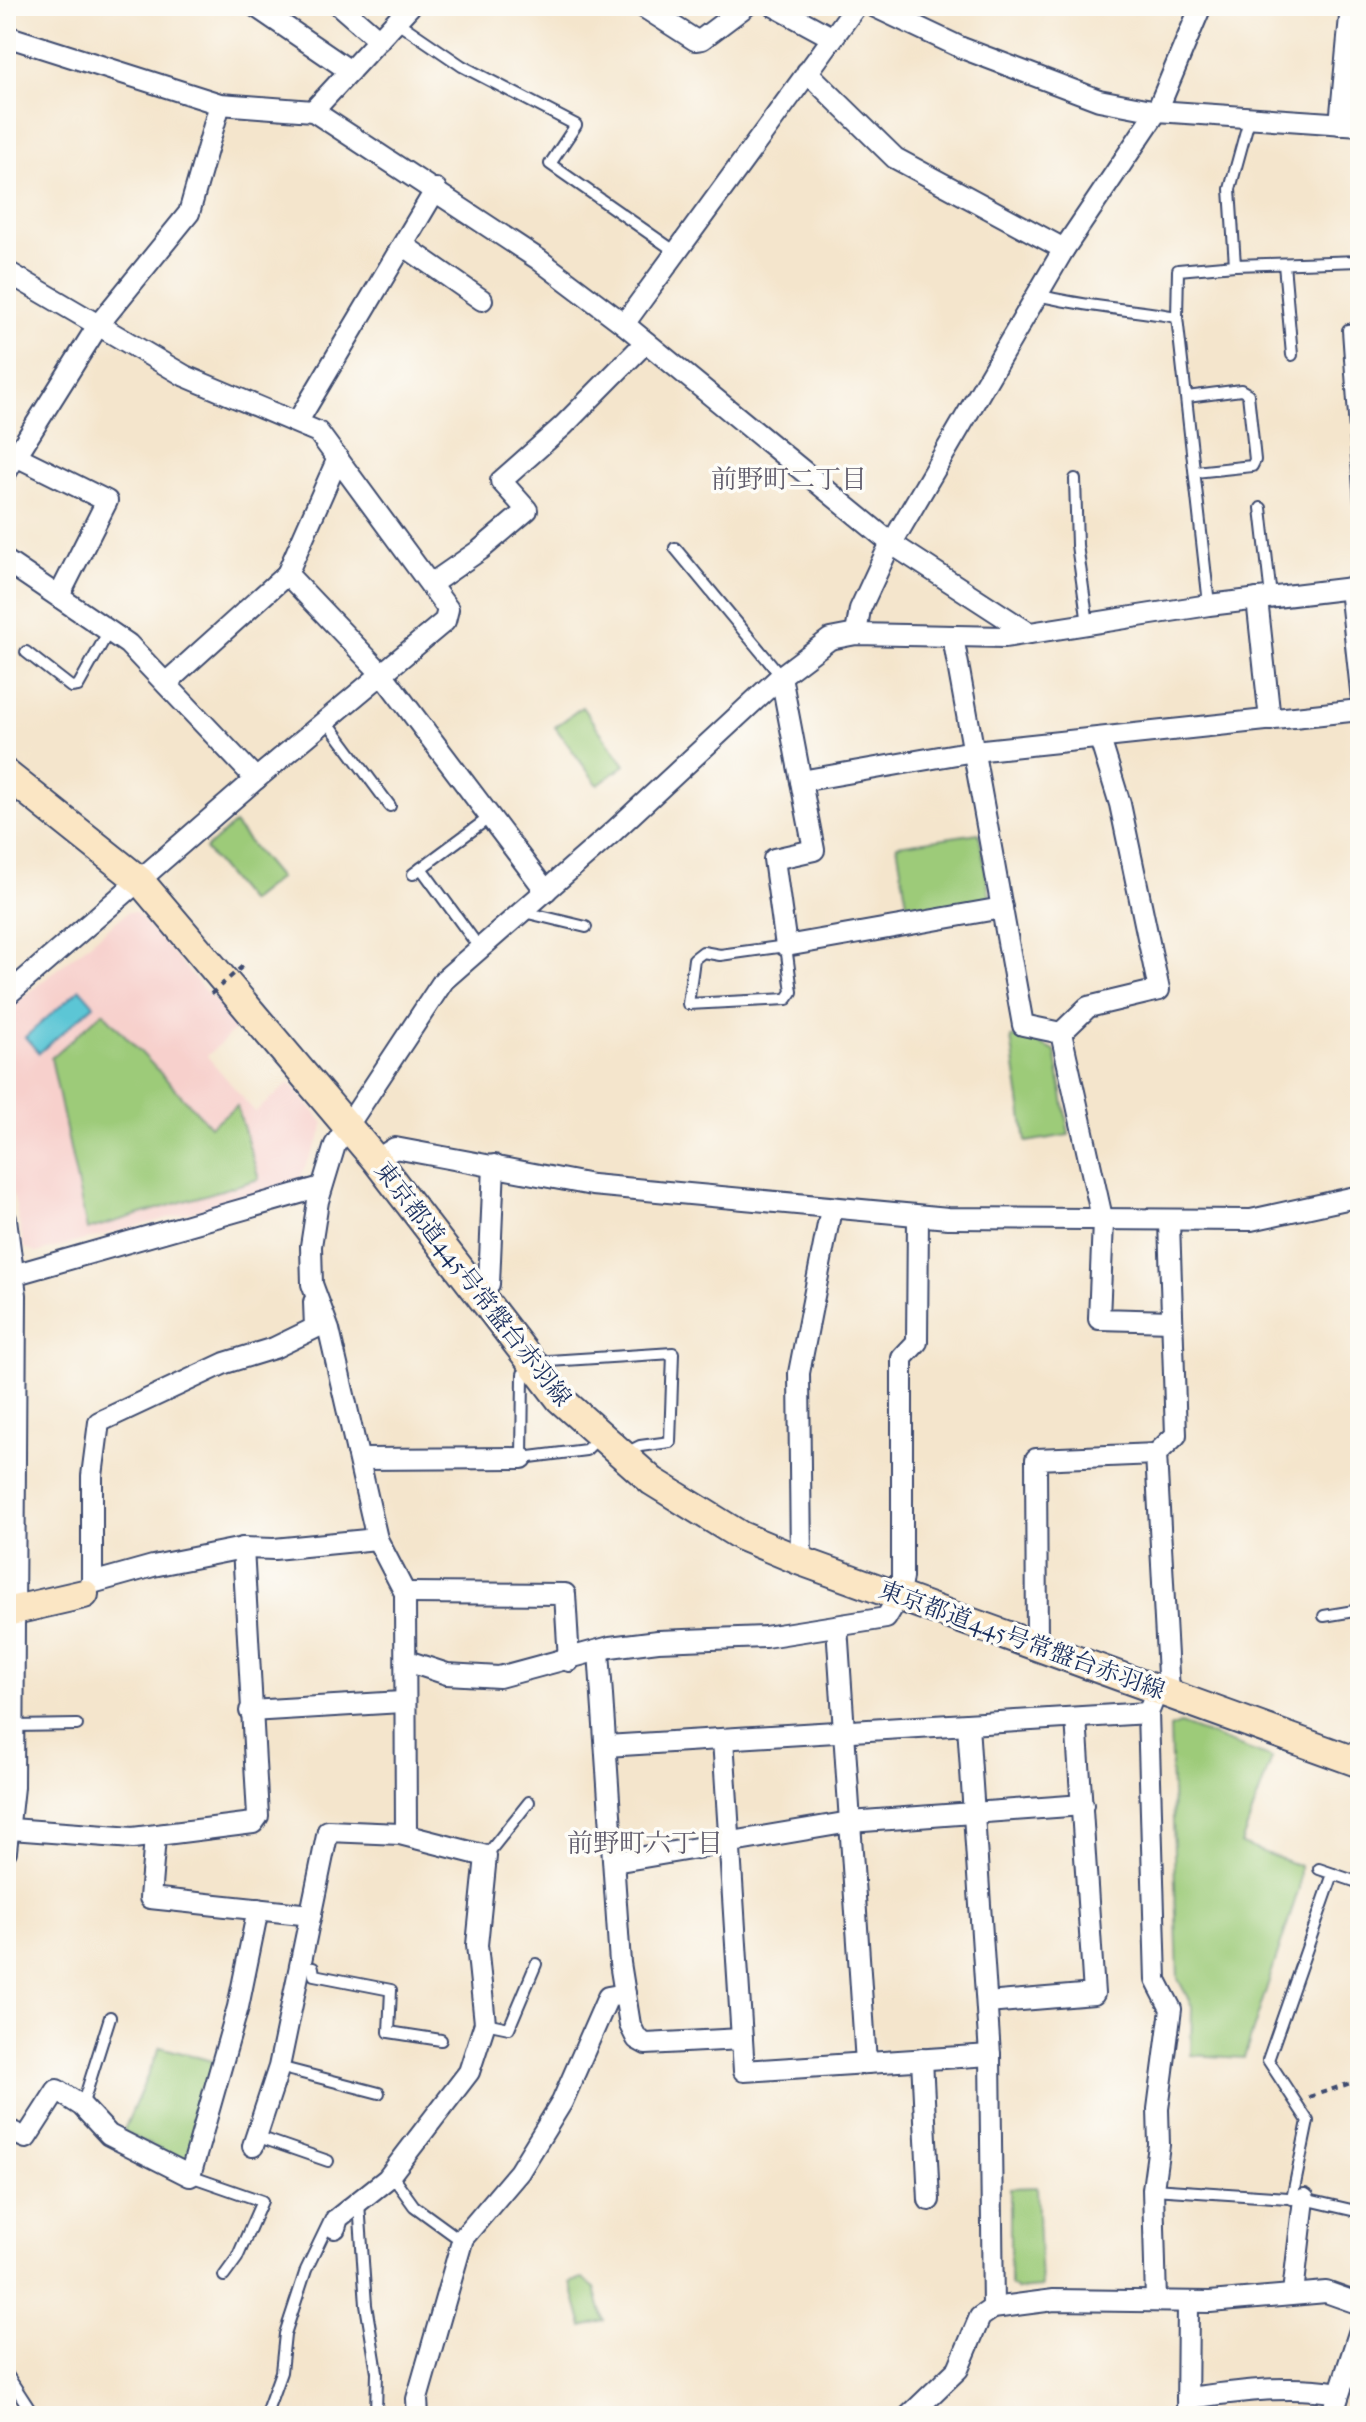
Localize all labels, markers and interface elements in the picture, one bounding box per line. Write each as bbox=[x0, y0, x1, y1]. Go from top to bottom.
district label: 前野町二丁目 bbox=[711, 464, 867, 495]
street label: 東京都道445号常盤台赤羽線 bbox=[369, 1156, 577, 1412]
street label: 東京都道445号常盤台赤羽線 bbox=[875, 1575, 1169, 1705]
district label: 前野町六丁目 bbox=[567, 1828, 723, 1859]

